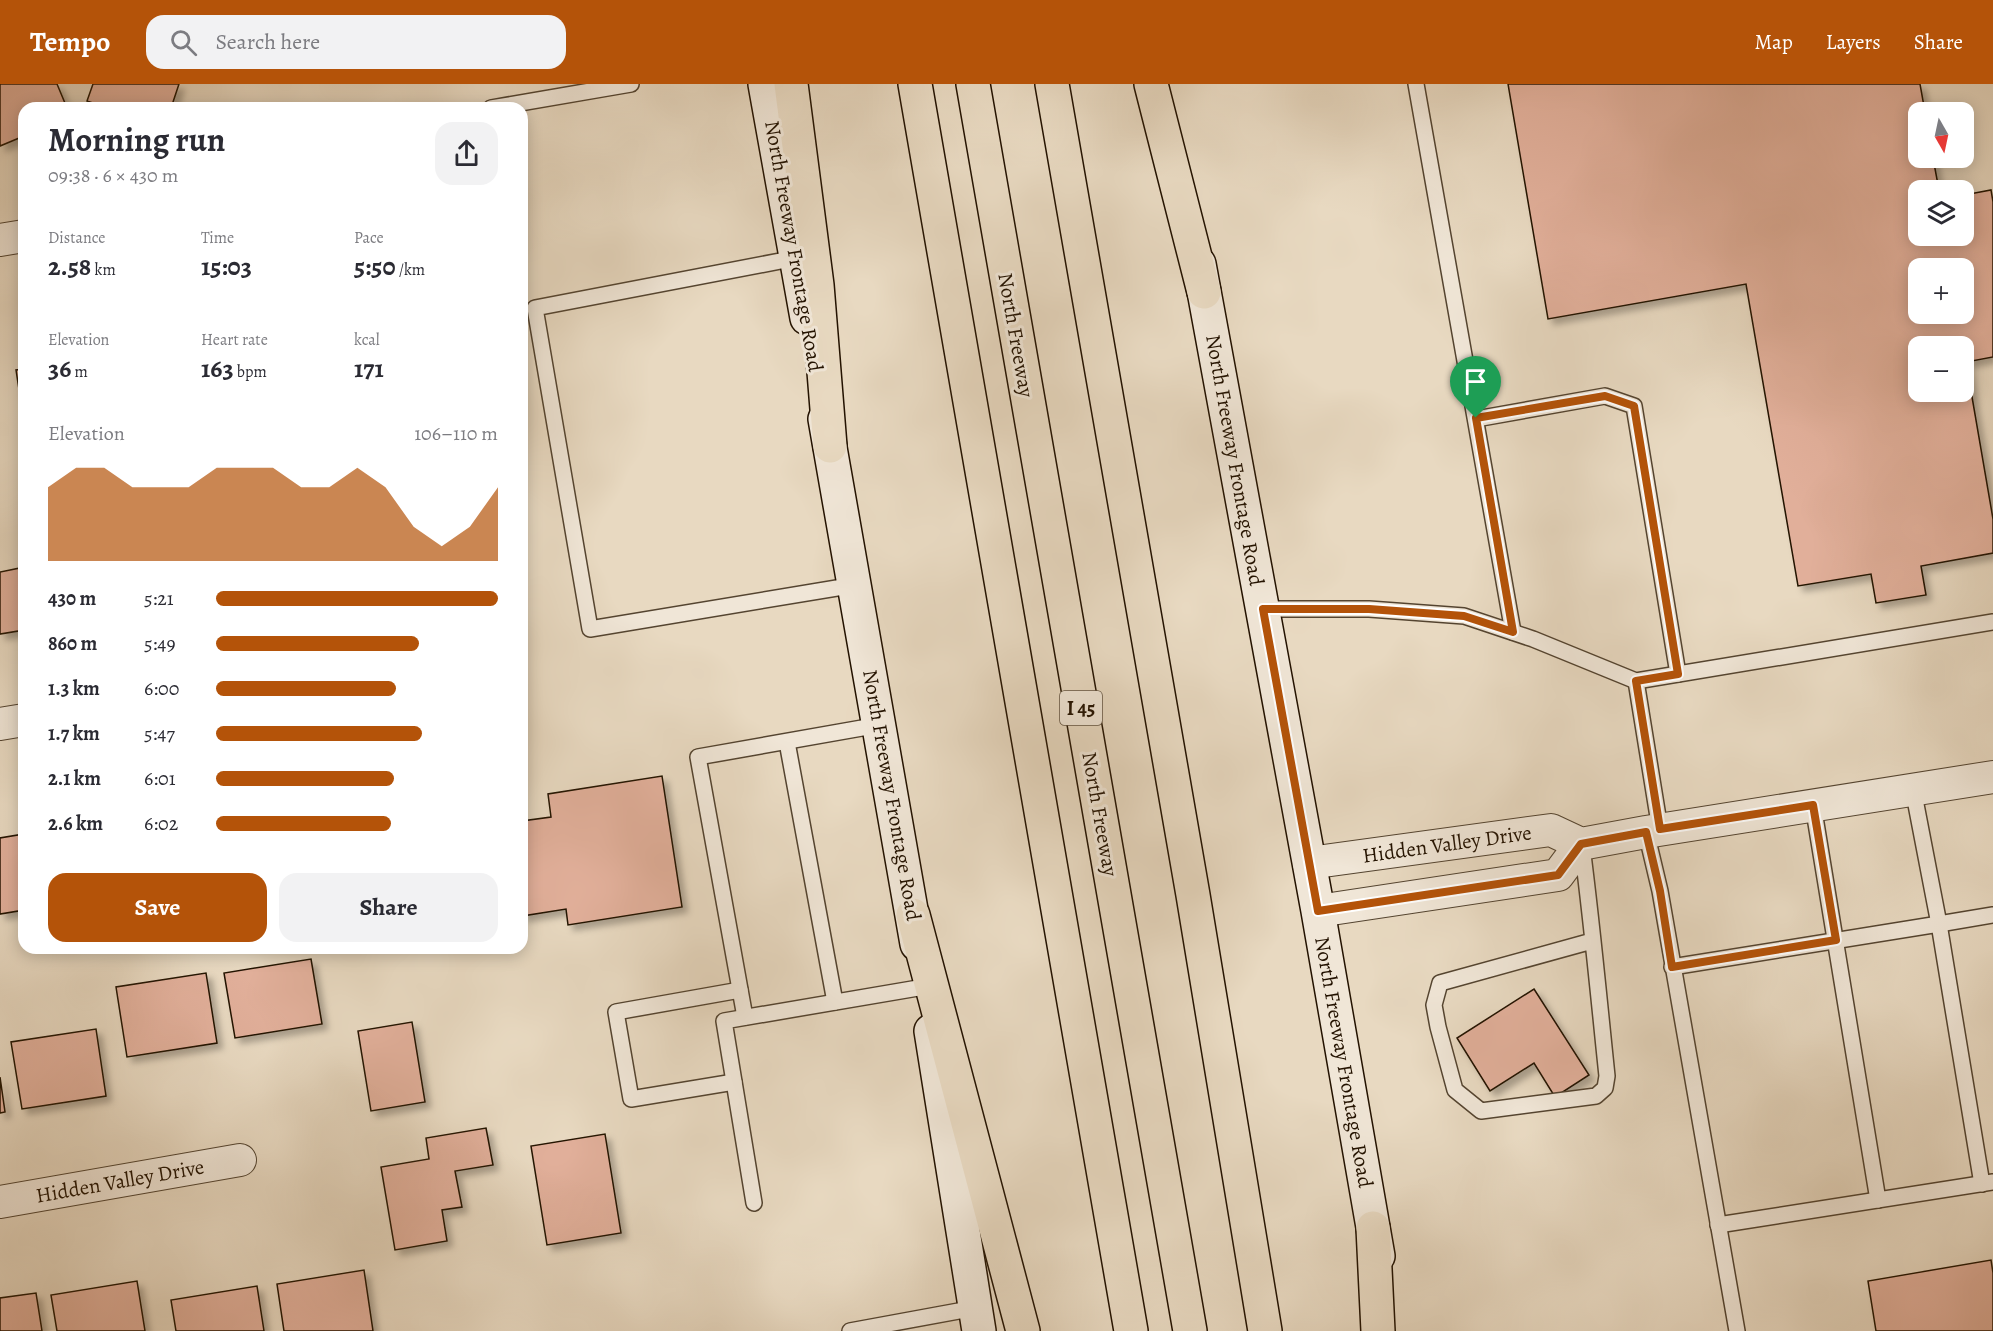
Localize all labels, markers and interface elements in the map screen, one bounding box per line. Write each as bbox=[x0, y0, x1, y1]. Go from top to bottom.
search box bbox=[146, 15, 566, 69]
text: Tempo bbox=[30, 23, 110, 61]
icon: search bbox=[167, 26, 200, 59]
text: Search here bbox=[215, 27, 320, 57]
text: Map bbox=[1754, 28, 1793, 56]
text: Layers bbox=[1826, 28, 1881, 56]
text: Share bbox=[1914, 28, 1963, 56]
north arrow bbox=[1908, 102, 1974, 168]
map controls bbox=[1908, 102, 1974, 402]
text: Morning run bbox=[48, 117, 225, 162]
street label: North Freeway Frontage Road bbox=[758, 118, 830, 374]
button: share bbox=[435, 122, 498, 185]
text: 09:38 · 6 × 430 m bbox=[48, 162, 178, 189]
button: layers bbox=[1908, 180, 1974, 246]
text: Distance bbox=[48, 227, 105, 249]
text: Time bbox=[201, 227, 234, 249]
text: Pace bbox=[354, 227, 384, 249]
text: 2.58 bbox=[48, 249, 91, 284]
text: 15:03 bbox=[201, 249, 252, 284]
text: 5:50 bbox=[354, 249, 395, 284]
button: + bbox=[1908, 258, 1974, 324]
text: km bbox=[91, 259, 116, 281]
text: /km bbox=[395, 259, 425, 281]
street label: North Freeway bbox=[991, 271, 1041, 400]
text: Elevation bbox=[48, 329, 109, 351]
text: Heart rate bbox=[201, 329, 268, 351]
text: kcal bbox=[354, 329, 380, 351]
street label: North Freeway Frontage Road bbox=[1199, 332, 1271, 588]
button: − bbox=[1908, 336, 1974, 402]
text: 36 bbox=[48, 351, 71, 386]
text: 163 bbox=[201, 351, 234, 386]
text: 171 bbox=[354, 351, 384, 386]
pin bbox=[1450, 356, 1501, 418]
text: m bbox=[71, 361, 88, 383]
text: bpm bbox=[234, 361, 267, 383]
icon: arrive bbox=[1459, 365, 1492, 398]
text: Elevation bbox=[48, 420, 125, 447]
text: 106–110 m bbox=[414, 420, 498, 447]
text: 430 m bbox=[48, 585, 96, 612]
text: 5:21 bbox=[144, 585, 174, 612]
text: 860 m bbox=[48, 630, 97, 657]
text: 5:49 bbox=[144, 630, 176, 657]
street label: North Freeway Frontage Road bbox=[856, 667, 928, 923]
text: 1.3 km bbox=[48, 675, 100, 702]
text: 6:00 bbox=[144, 675, 179, 702]
road number: I 45 bbox=[1060, 691, 1102, 725]
text: 1.7 km bbox=[48, 720, 100, 747]
text: 5:47 bbox=[144, 720, 175, 747]
street label: North Freeway bbox=[1075, 750, 1125, 879]
text: 2.1 km bbox=[48, 765, 101, 792]
text: 6:01 bbox=[144, 765, 176, 792]
text: 2.6 km bbox=[48, 810, 103, 837]
text: 6:02 bbox=[144, 810, 178, 837]
street label: Hidden Valley Drive bbox=[1361, 818, 1533, 870]
button: Save bbox=[48, 873, 267, 942]
button: Share bbox=[279, 873, 498, 942]
street label: North Freeway Frontage Road bbox=[1308, 934, 1380, 1190]
street label: Hidden Valley Drive bbox=[34, 1152, 206, 1210]

